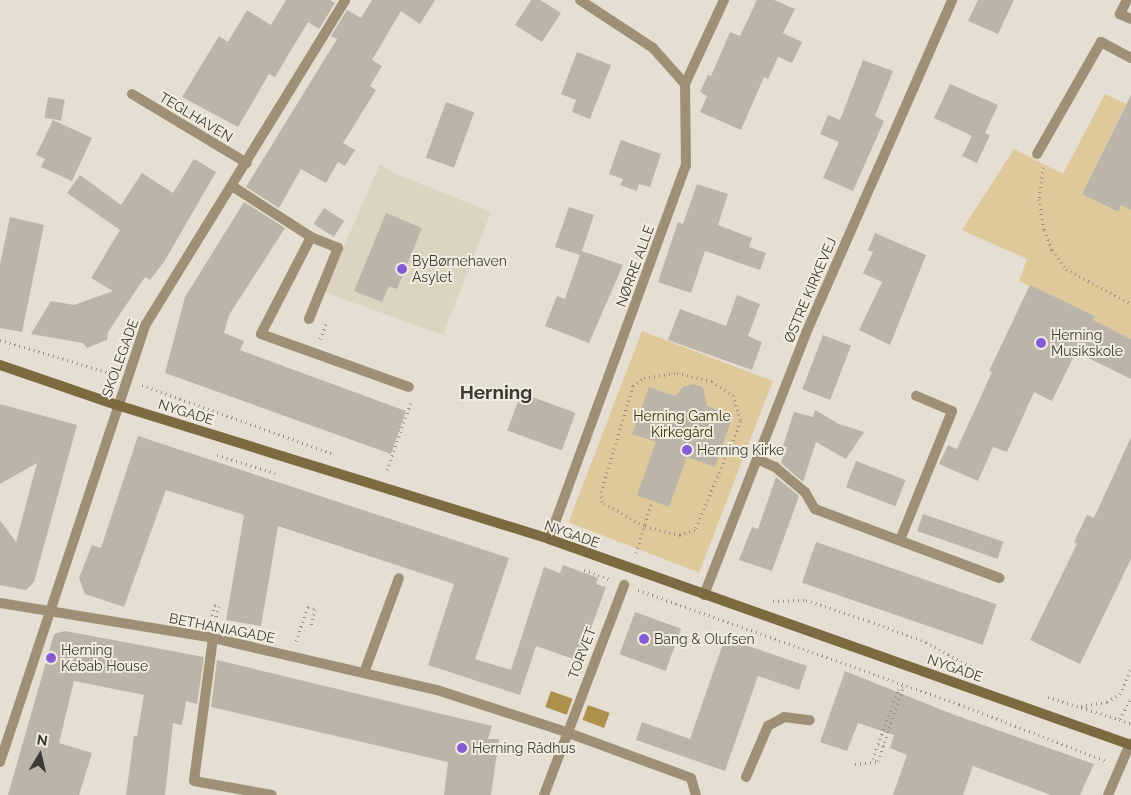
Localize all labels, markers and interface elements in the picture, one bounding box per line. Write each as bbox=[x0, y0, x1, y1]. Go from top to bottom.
street label: TEGLHAVEN bbox=[156, 88, 236, 146]
street label: NØRRE ALLE bbox=[612, 223, 658, 309]
street label: ØSTRE KIRKEVEJ bbox=[780, 235, 840, 345]
place label: ByBørnehaven Asylet bbox=[412, 253, 507, 286]
marker: ByBørnehaven Asylet bbox=[396, 263, 408, 275]
street label: SKOLEGADE bbox=[98, 317, 142, 399]
place label: Herning Musikskole bbox=[1051, 327, 1123, 360]
marker: Herning Musikskole bbox=[1035, 337, 1047, 349]
district label: Herning bbox=[460, 382, 532, 404]
street label: NYGADE bbox=[156, 396, 216, 428]
park label: Herning Gamle Kirkegård bbox=[633, 408, 731, 441]
place label: Herning Kirke bbox=[697, 442, 784, 458]
marker: Herning Kirke bbox=[681, 444, 693, 456]
street label: NYGADE bbox=[542, 517, 602, 551]
street label: BETHANIAGADE bbox=[168, 609, 276, 647]
street label: TORVET bbox=[564, 625, 600, 681]
place label: Bang & Olufsen bbox=[654, 631, 755, 647]
marker: Bang & Olufsen bbox=[638, 633, 650, 645]
place label: Herning Kebab House bbox=[61, 642, 148, 674]
street label: NYGADE bbox=[925, 651, 985, 685]
marker: Herning Kebab House bbox=[45, 652, 57, 664]
north arrow bbox=[15, 730, 65, 780]
text: N bbox=[36, 731, 49, 749]
place label: Herning Rådhus bbox=[472, 740, 576, 756]
marker: Herning Rådhus bbox=[456, 742, 468, 754]

